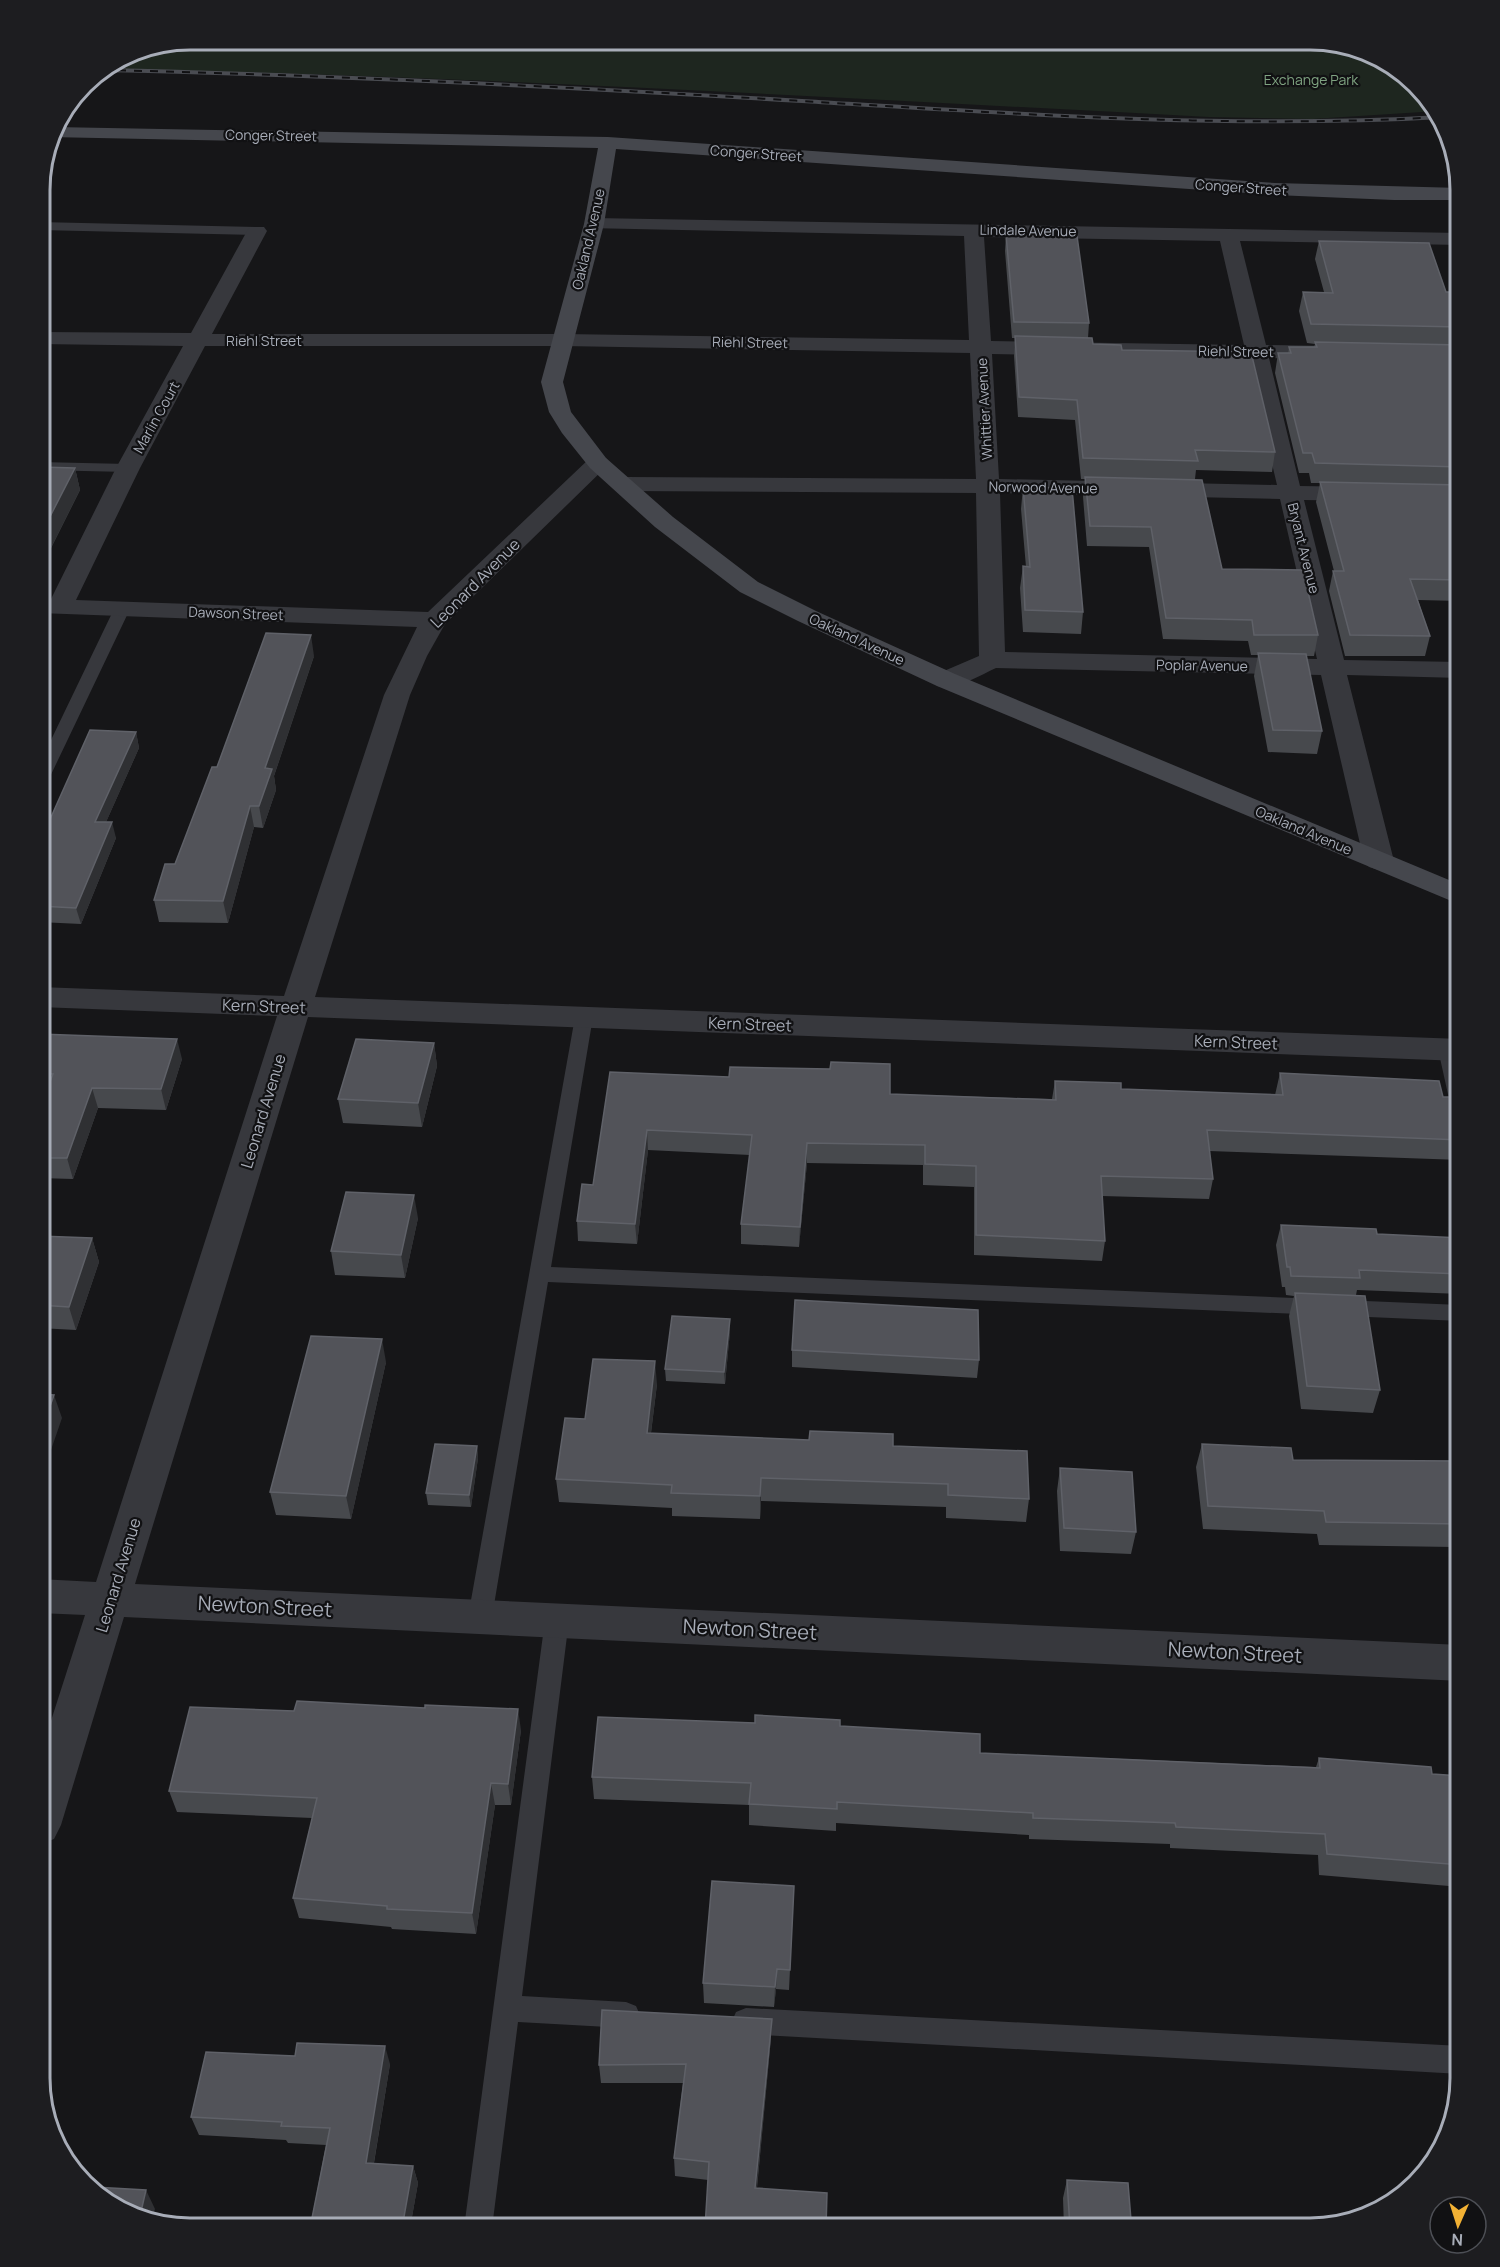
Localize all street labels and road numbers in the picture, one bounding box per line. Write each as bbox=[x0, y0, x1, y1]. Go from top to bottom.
street label: Conger Street bbox=[225, 125, 318, 145]
street label: Conger Street bbox=[709, 140, 803, 166]
street label: Conger Street bbox=[1194, 174, 1288, 200]
street label: Oakland Avenue bbox=[567, 187, 609, 291]
street label: Lindale Avenue bbox=[979, 220, 1077, 240]
street label: Riehl Street bbox=[226, 331, 302, 350]
street label: Riehl Street bbox=[712, 332, 788, 352]
street label: Riehl Street bbox=[1198, 341, 1274, 361]
street label: Whittier Avenue bbox=[972, 357, 996, 461]
street label: Marlin Court bbox=[128, 377, 184, 456]
street label: Norwood Avenue bbox=[988, 477, 1098, 497]
street label: Bryant Avenue bbox=[1284, 501, 1324, 595]
street label: Leonard Avenue bbox=[425, 533, 525, 633]
street label: Dawson Street bbox=[188, 602, 284, 624]
street label: Oakland Avenue bbox=[806, 609, 908, 669]
street label: Poplar Avenue bbox=[1156, 655, 1248, 675]
street label: Oakland Avenue bbox=[1253, 801, 1355, 859]
street label: Kern Street bbox=[222, 994, 306, 1018]
street label: Kern Street bbox=[708, 1012, 792, 1036]
street label: Kern Street bbox=[1194, 1030, 1278, 1054]
street label: Leonard Avenue bbox=[235, 1051, 291, 1171]
street label: Leonard Avenue bbox=[90, 1515, 146, 1635]
street label: Newton Street bbox=[197, 1589, 333, 1623]
street label: Newton Street bbox=[682, 1612, 818, 1646]
street label: Newton Street bbox=[1167, 1635, 1303, 1669]

